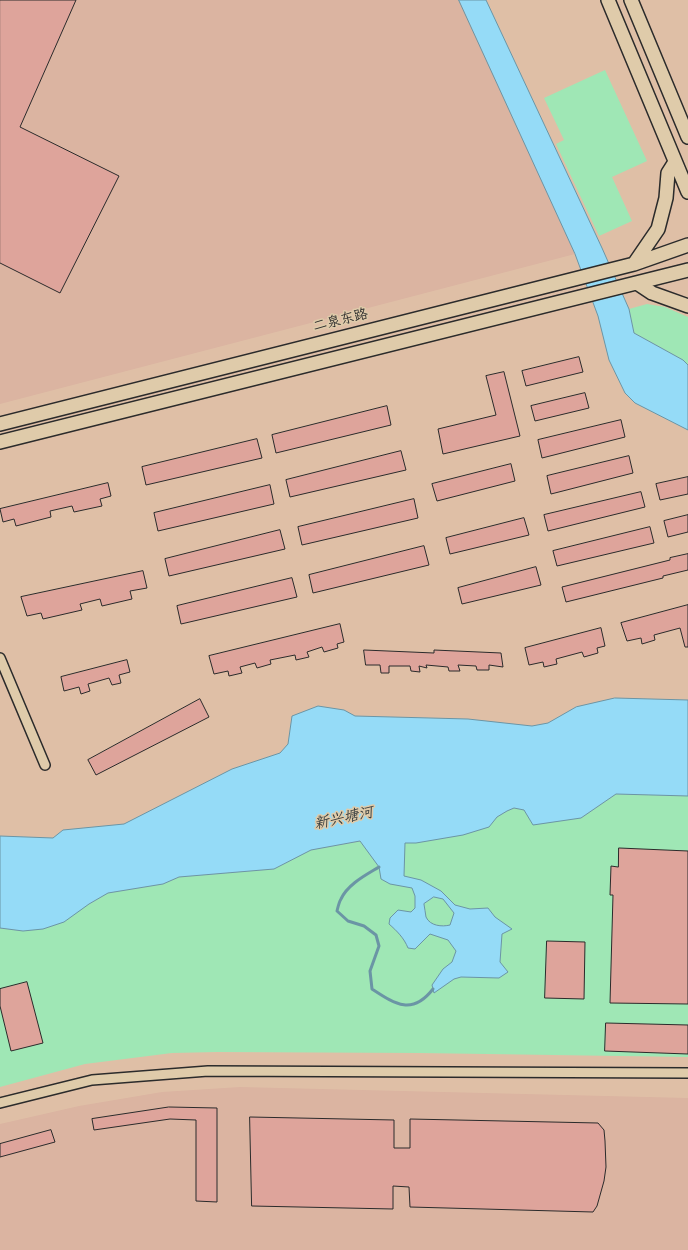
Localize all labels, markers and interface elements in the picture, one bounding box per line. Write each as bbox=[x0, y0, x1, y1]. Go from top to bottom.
street label: 二泉东路 bbox=[312, 307, 370, 337]
water label: 新兴塘河 bbox=[313, 805, 375, 835]

